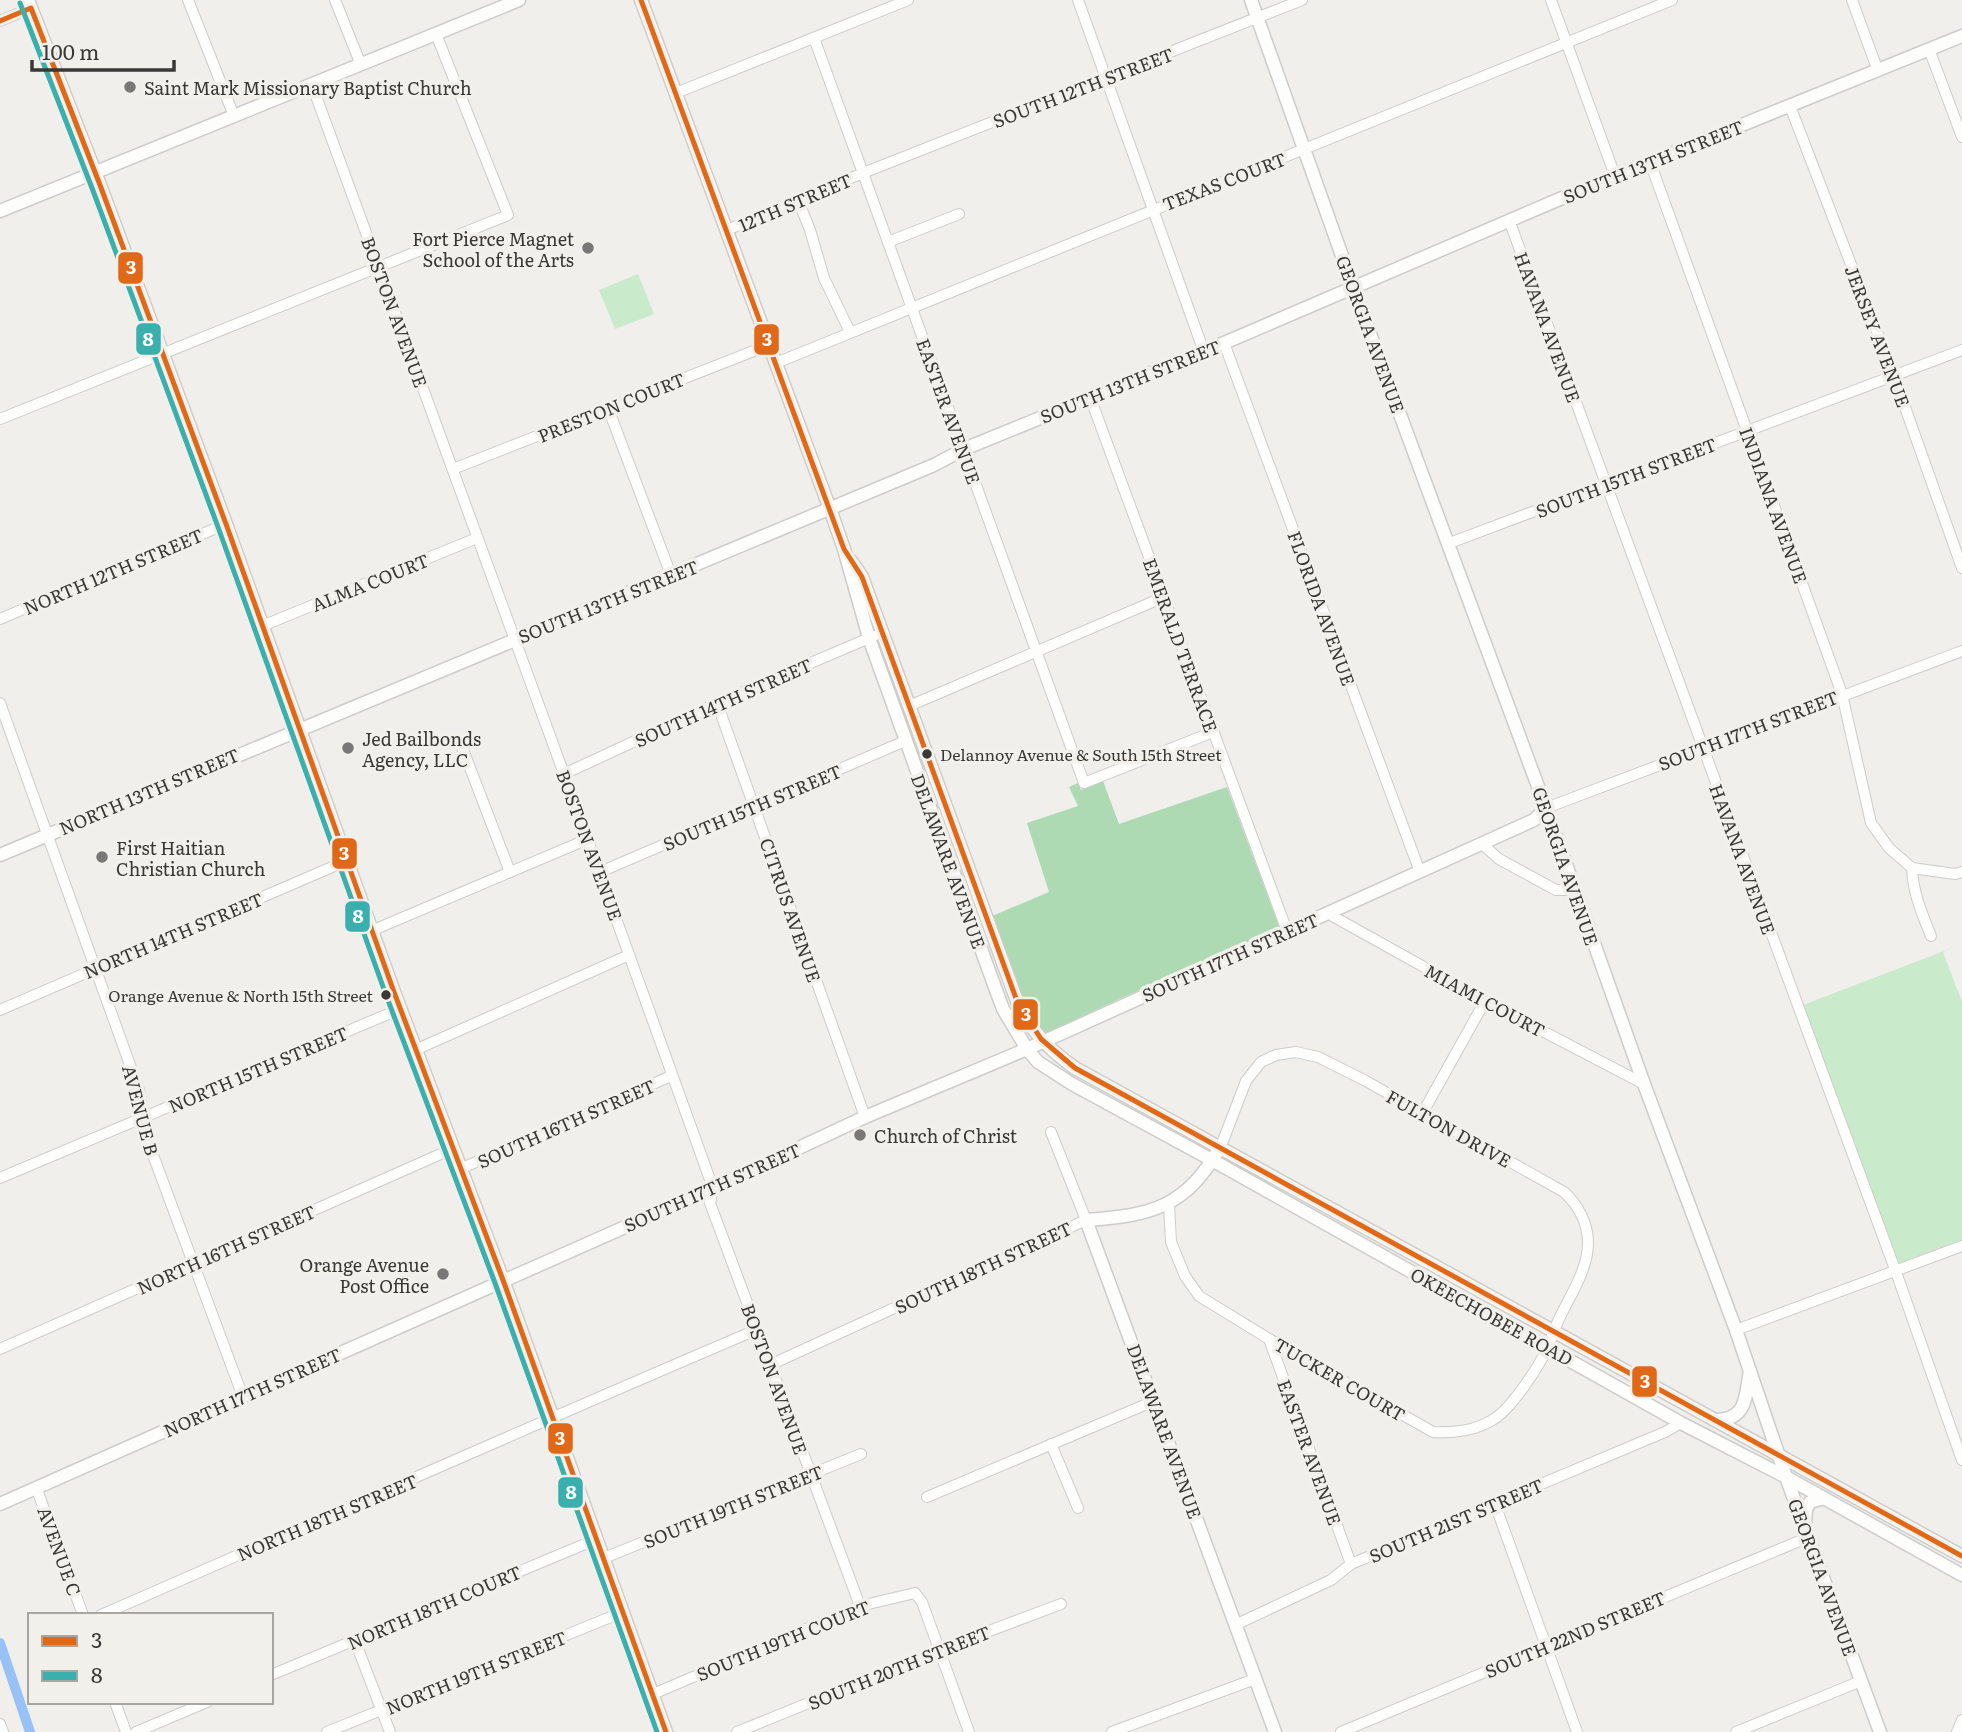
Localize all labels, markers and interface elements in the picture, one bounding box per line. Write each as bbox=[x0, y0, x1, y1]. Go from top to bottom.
scale bar bbox=[32, 28, 173, 72]
text: 100 m bbox=[42, 35, 99, 66]
street label: SOUTH 12TH STREET bbox=[989, 40, 1177, 134]
place label: Saint Mark Missionary Baptist Church bbox=[144, 74, 472, 101]
marker: Saint Mark Missionary Baptist Church bbox=[122, 79, 138, 95]
street label: SOUTH 13TH STREET bbox=[1559, 112, 1747, 210]
street label: TEXAS COURT bbox=[1158, 145, 1290, 217]
street label: 12TH STREET bbox=[734, 166, 856, 238]
place label: Fort Pierce Magnet School of the Arts bbox=[412, 225, 575, 273]
street label: BOSTON AVENUE bbox=[355, 233, 435, 391]
marker: Fort Pierce Magnet School of the Arts bbox=[580, 240, 596, 256]
street label: HAVANA AVENUE bbox=[1508, 248, 1588, 406]
line badge: 3 bbox=[117, 251, 144, 285]
street label: GEORGIA AVENUE bbox=[1330, 251, 1412, 417]
text: 3 bbox=[126, 252, 136, 280]
street label: JERSEY AVENUE bbox=[1839, 261, 1917, 411]
line badge: 8 bbox=[135, 322, 162, 356]
line badge: 3 bbox=[753, 323, 780, 356]
text: 8 bbox=[142, 324, 154, 352]
text: 3 bbox=[762, 324, 772, 352]
street label: SOUTH 13TH STREET bbox=[1036, 332, 1224, 430]
street label: EASTER AVENUE bbox=[910, 334, 988, 488]
street label: PRESTON COURT bbox=[533, 365, 689, 449]
street label: INDIANA AVENUE bbox=[1733, 423, 1815, 587]
street label: SOUTH 15TH STREET bbox=[1532, 430, 1720, 524]
street label: NORTH 12TH STREET bbox=[19, 521, 207, 621]
street label: FLORIDA AVENUE bbox=[1281, 527, 1363, 689]
street label: ALMA COURT bbox=[307, 546, 433, 618]
street label: SOUTH 13TH STREET bbox=[514, 552, 702, 650]
street label: EMERALD TERRACE bbox=[1137, 554, 1225, 736]
street label: SOUTH 14TH STREET bbox=[630, 651, 816, 753]
street label: SOUTH 17TH STREET bbox=[1654, 683, 1842, 777]
place label: Jed Bailbonds Agency, LLC bbox=[362, 725, 481, 773]
marker: Jed Bailbonds Agency, LLC bbox=[340, 740, 356, 756]
street label: NORTH 13TH STREET bbox=[55, 741, 243, 841]
place label: Delannoy Avenue & South 15th Street bbox=[940, 742, 1222, 766]
marker: Delannoy Avenue & South 15th Street bbox=[920, 747, 934, 761]
street label: SOUTH 15TH STREET bbox=[658, 757, 846, 857]
street label: BOSTON AVENUE bbox=[550, 766, 630, 924]
street label: DELAWARE AVENUE bbox=[905, 770, 993, 952]
street label: HAVANA AVENUE bbox=[1703, 780, 1783, 938]
street label: GEORGIA AVENUE bbox=[1526, 783, 1606, 949]
place label: First Haitian Christian Church bbox=[116, 834, 265, 882]
street label: CITRUS AVENUE bbox=[754, 834, 828, 986]
line badge: 3 bbox=[331, 837, 358, 870]
text: 3 bbox=[339, 838, 349, 866]
marker: First Haitian Christian Church bbox=[94, 849, 110, 865]
street label: NORTH 14TH STREET bbox=[79, 885, 267, 985]
line badge: 8 bbox=[344, 900, 371, 933]
text: 8 bbox=[352, 901, 364, 929]
street label: SOUTH 17TH STREET bbox=[1137, 906, 1323, 1008]
street label: MIAMI COURT bbox=[1420, 957, 1550, 1043]
place label: Orange Avenue & North 15th Street bbox=[108, 983, 374, 1007]
marker: Orange Avenue & North 15th Street bbox=[379, 988, 393, 1002]
line badge: 3 bbox=[1012, 998, 1039, 1031]
text: 3 bbox=[1021, 999, 1031, 1027]
street label: NORTH 15TH STREET bbox=[164, 1019, 352, 1119]
street label: AVENUE B bbox=[116, 1062, 166, 1158]
street label: SOUTH 16TH STREET bbox=[473, 1072, 659, 1174]
street label: FULTON DRIVE bbox=[1382, 1082, 1516, 1174]
place label: Church of Christ bbox=[874, 1122, 1018, 1149]
marker: Church of Christ bbox=[852, 1127, 868, 1143]
street label: SOUTH 17TH STREET bbox=[619, 1136, 805, 1238]
street label: NORTH 16TH STREET bbox=[132, 1197, 320, 1301]
street label: SOUTH 18TH STREET bbox=[890, 1214, 1076, 1320]
place label: Orange Avenue Post Office bbox=[300, 1251, 429, 1299]
street label: OKEECHOBEE ROAD bbox=[1406, 1260, 1578, 1372]
marker: Orange Avenue Post Office bbox=[435, 1266, 451, 1282]
street label: BOSTON AVENUE bbox=[735, 1300, 815, 1458]
street label: TUCKER COURT bbox=[1269, 1330, 1411, 1428]
street label: DELAWARE AVENUE bbox=[1121, 1340, 1209, 1522]
street label: NORTH 17TH STREET bbox=[159, 1341, 345, 1443]
line badge: 3 bbox=[1631, 1365, 1658, 1398]
text: 3 bbox=[1640, 1366, 1650, 1394]
street label: EASTER AVENUE bbox=[1271, 1375, 1349, 1529]
line badge: 3 bbox=[547, 1422, 574, 1455]
text: 3 bbox=[555, 1423, 565, 1451]
street label: SOUTH 19TH STREET bbox=[639, 1457, 827, 1555]
street label: NORTH 18TH STREET bbox=[233, 1467, 421, 1567]
street label: SOUTH 21ST STREET bbox=[1365, 1471, 1547, 1569]
line badge: 8 bbox=[557, 1476, 584, 1509]
text: 8 bbox=[565, 1477, 577, 1505]
street label: GEORGIA AVENUE bbox=[1782, 1494, 1864, 1660]
street label: AVENUE C bbox=[31, 1503, 89, 1599]
street label: NORTH 18TH COURT bbox=[343, 1558, 525, 1656]
street label: SOUTH 22ND STREET bbox=[1480, 1584, 1670, 1684]
street label: SOUTH 19TH COURT bbox=[692, 1593, 874, 1687]
legend bbox=[28, 1613, 273, 1704]
street label: SOUTH 20TH STREET bbox=[804, 1618, 994, 1716]
text: 3 bbox=[91, 1623, 102, 1654]
street label: NORTH 19TH STREET bbox=[381, 1623, 571, 1721]
text: 8 bbox=[91, 1658, 103, 1689]

